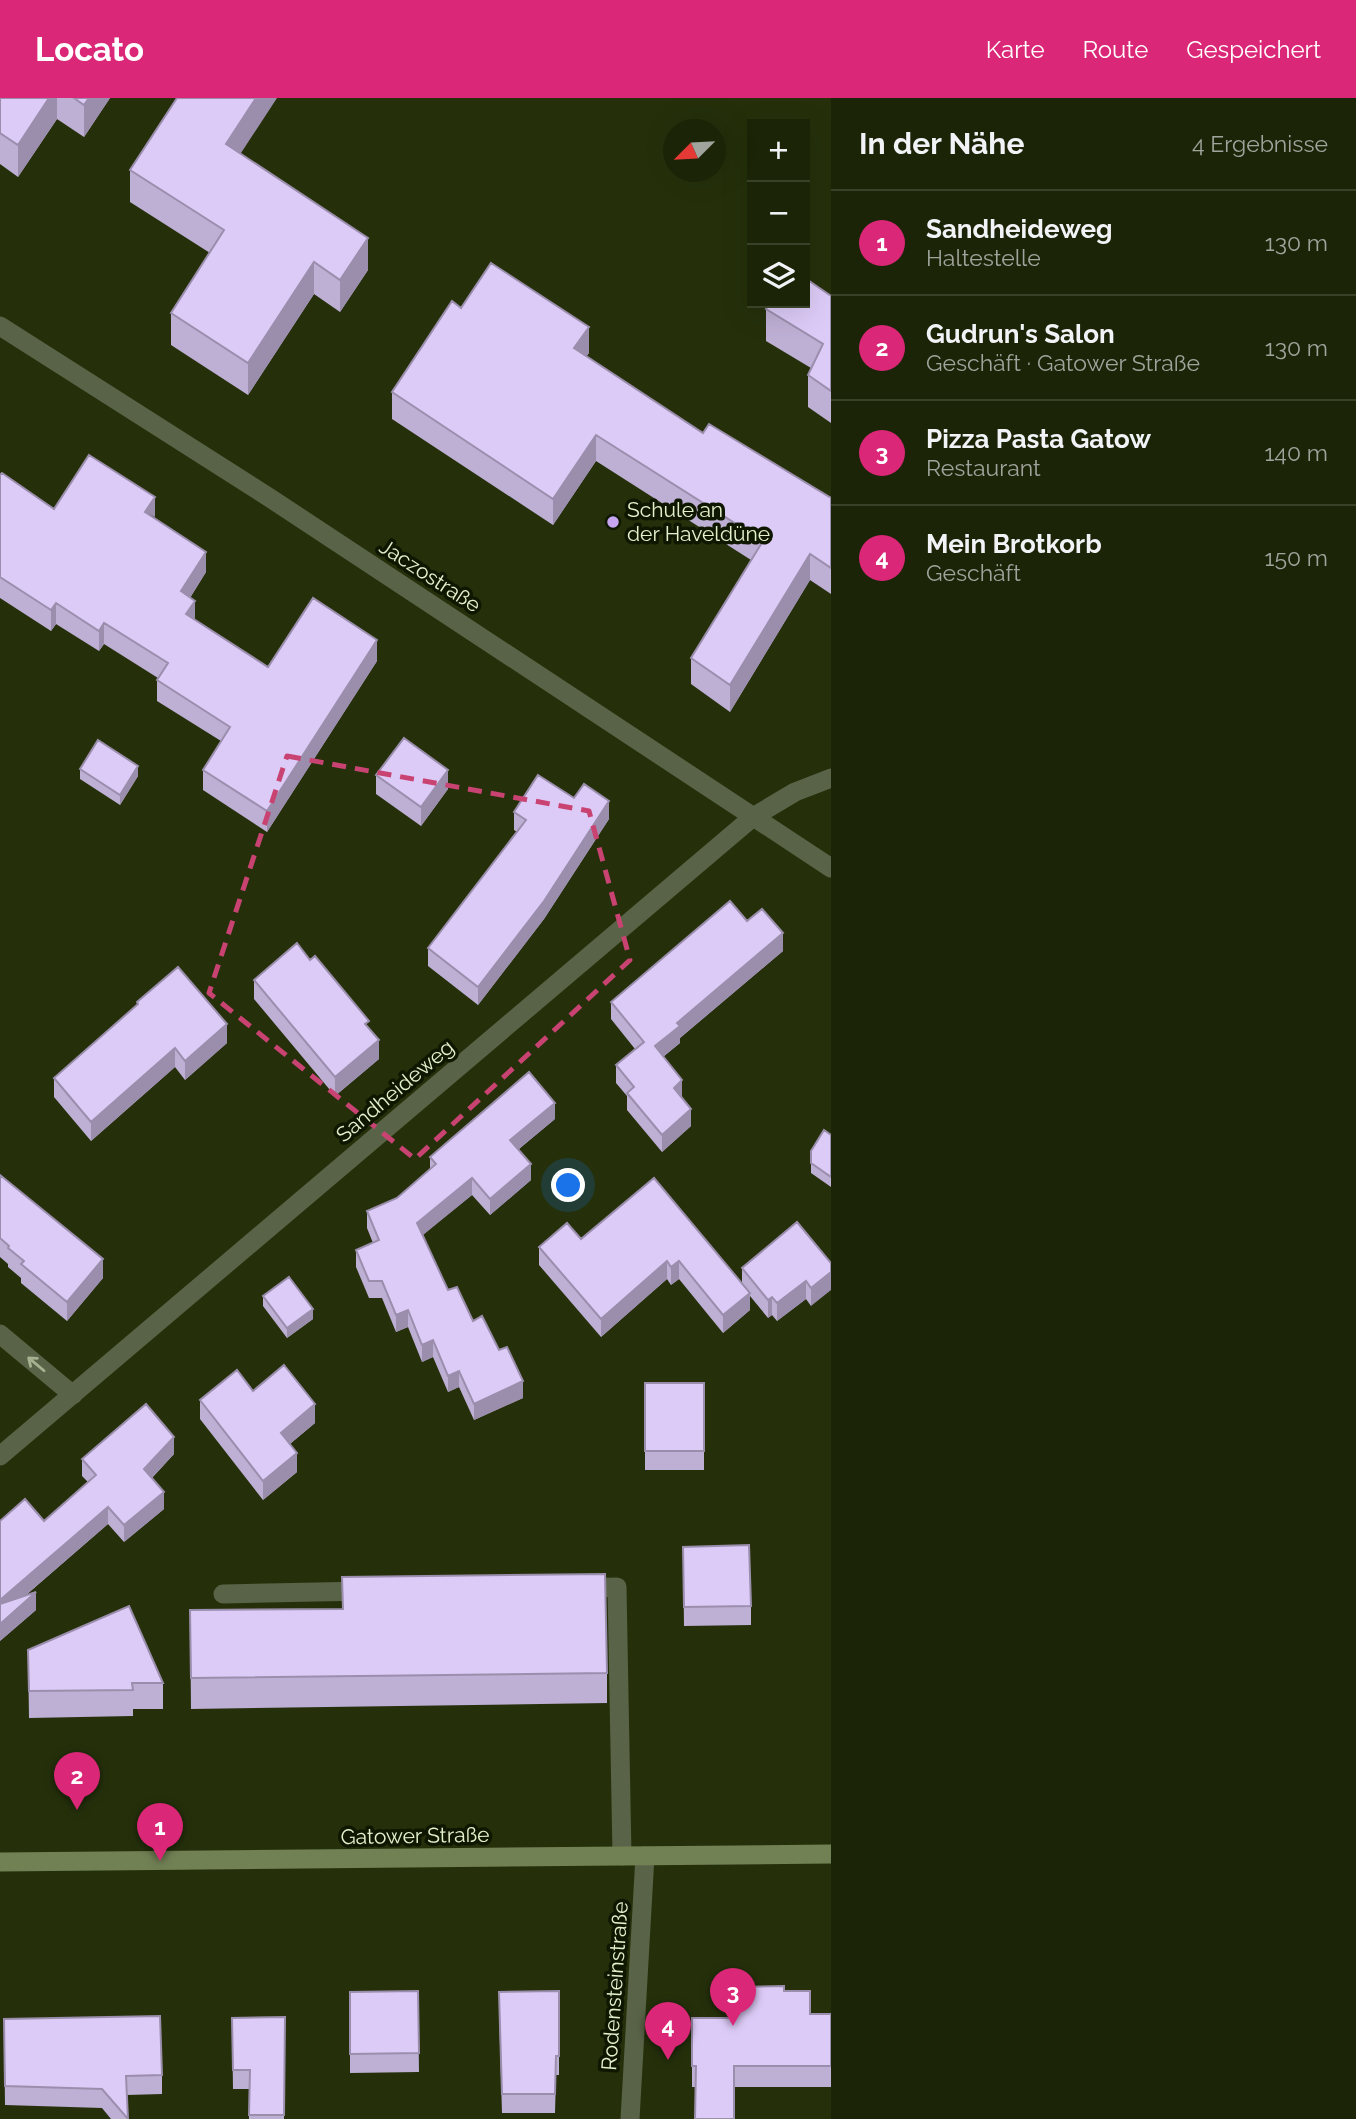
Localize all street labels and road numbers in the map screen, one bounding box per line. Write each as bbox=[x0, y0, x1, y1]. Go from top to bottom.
street label: Jaczostraße bbox=[375, 534, 485, 617]
street label: Sandheideweg bbox=[331, 1034, 459, 1147]
street label: Gatower Straße bbox=[340, 1822, 490, 1849]
street label: Rodensteinstraße bbox=[596, 1901, 633, 2071]

